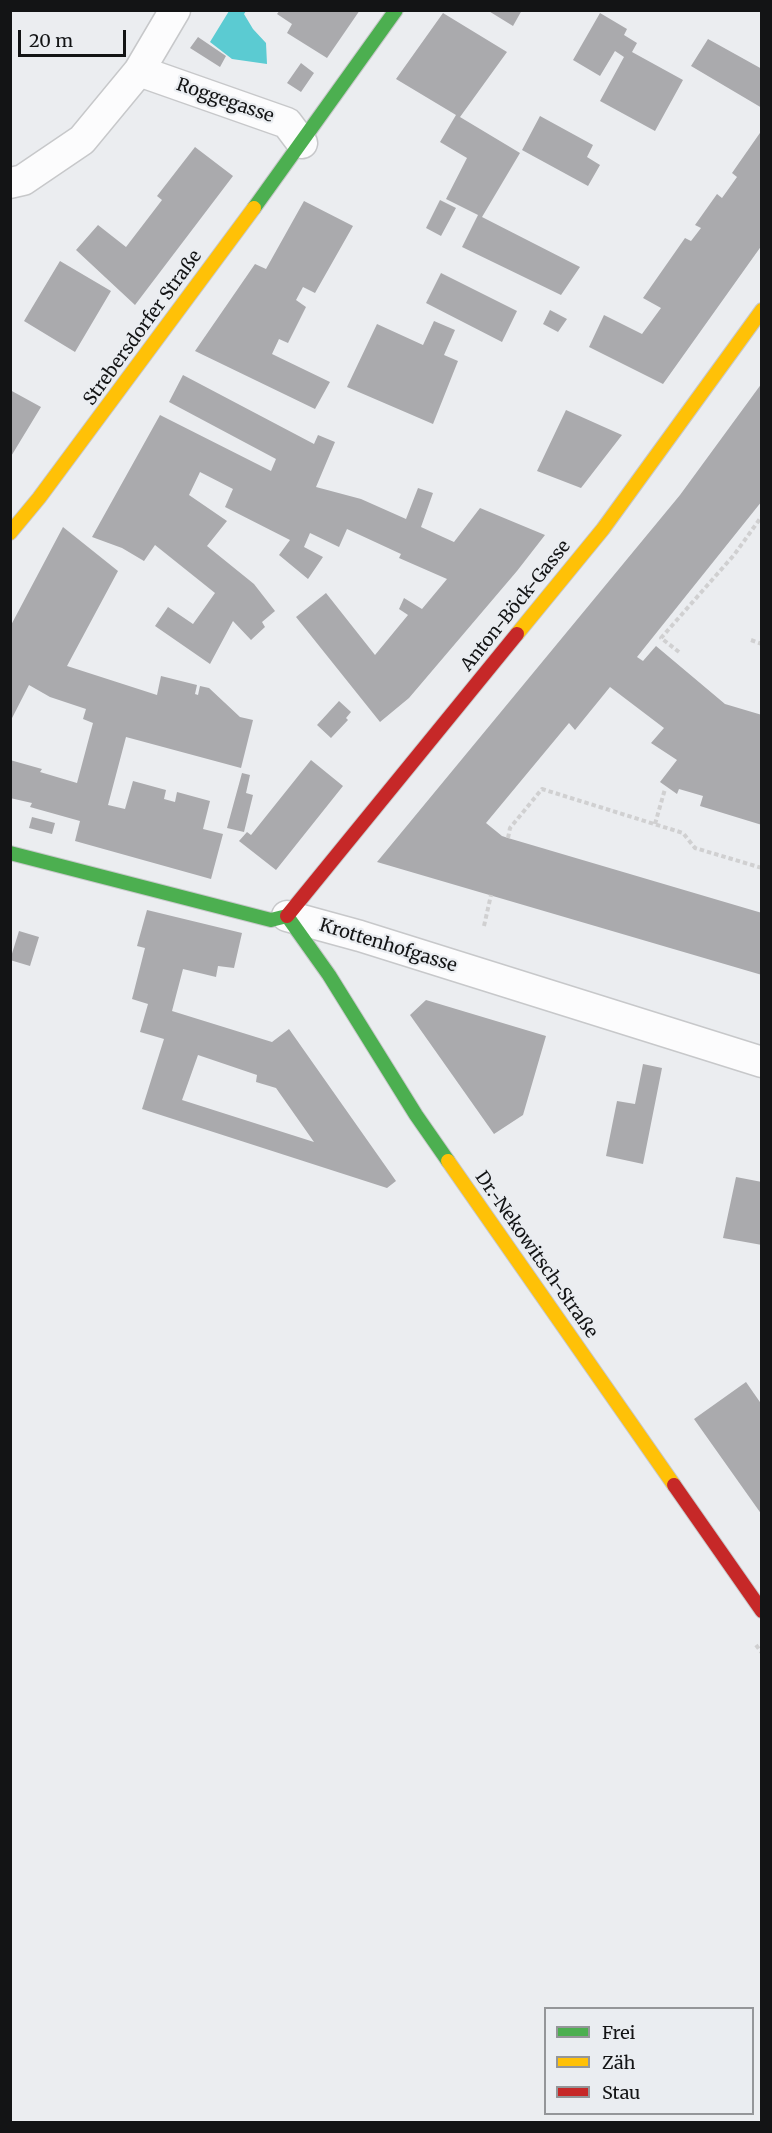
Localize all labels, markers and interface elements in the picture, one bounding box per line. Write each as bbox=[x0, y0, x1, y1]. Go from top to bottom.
scale bar bbox=[21, 18, 129, 56]
text: 20 m bbox=[29, 29, 73, 52]
street label: Roggegasse bbox=[173, 74, 277, 128]
street label: Strebersdorfer Straße bbox=[79, 246, 207, 410]
street label: Anton-Böck-Gasse bbox=[457, 536, 575, 676]
street label: Krottenhofgasse bbox=[317, 915, 459, 977]
street label: Dr.-Nekowitsch-Straße bbox=[470, 1167, 602, 1343]
legend bbox=[544, 2007, 754, 2115]
text: Frei bbox=[602, 2021, 635, 2044]
text: Zäh bbox=[602, 2051, 635, 2074]
text: Stau bbox=[602, 2081, 640, 2104]

